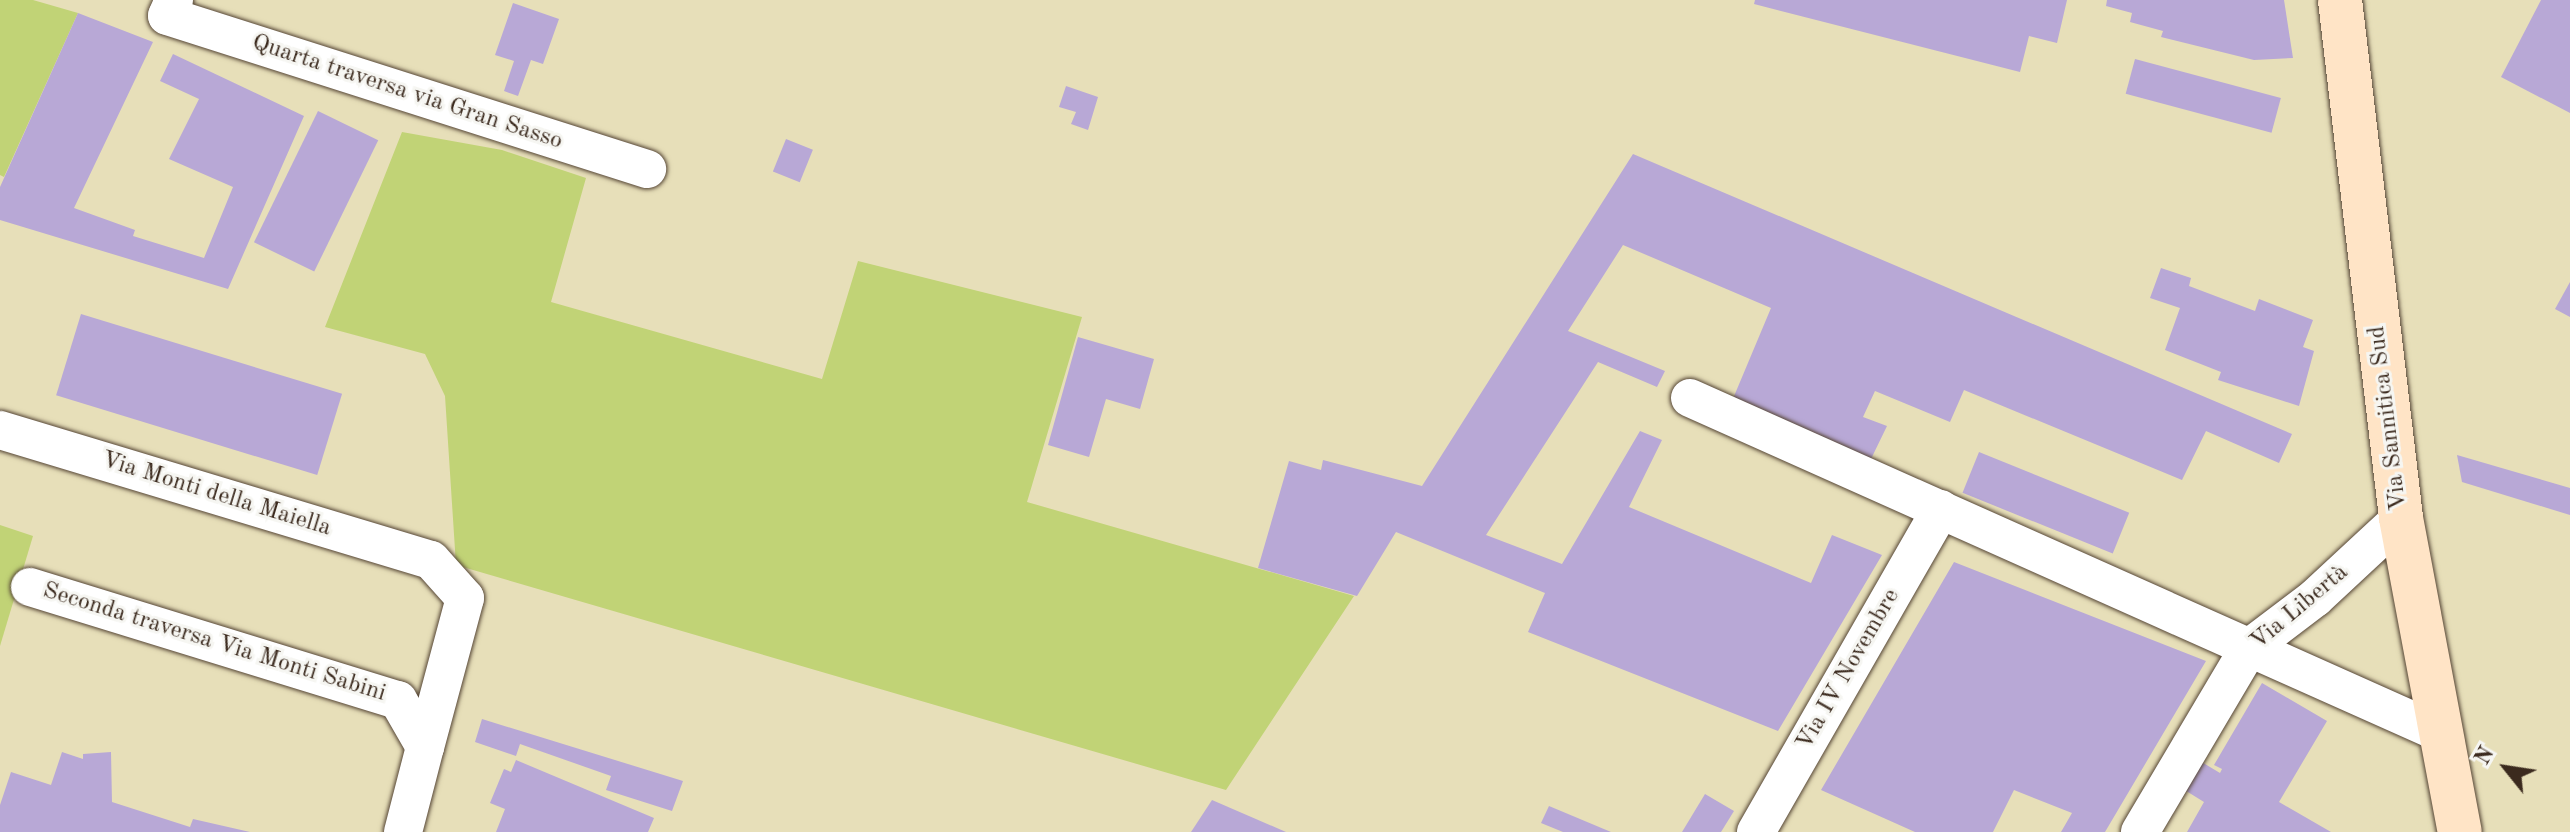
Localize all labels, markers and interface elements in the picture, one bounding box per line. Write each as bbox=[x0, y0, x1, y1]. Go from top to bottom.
street label: Quarta traversa via Gran Sasso bbox=[248, 29, 566, 157]
street label: Via Sannitica Sud bbox=[2363, 324, 2415, 512]
street label: Via Monti della Maiella bbox=[98, 446, 334, 544]
street label: Via Libertà bbox=[2245, 559, 2355, 657]
street label: Seconda traversa Via Monti Sabini bbox=[39, 577, 389, 709]
street label: Via IV Novembre bbox=[1791, 584, 1907, 756]
north arrow bbox=[2466, 728, 2546, 808]
text: N bbox=[2471, 743, 2499, 769]

